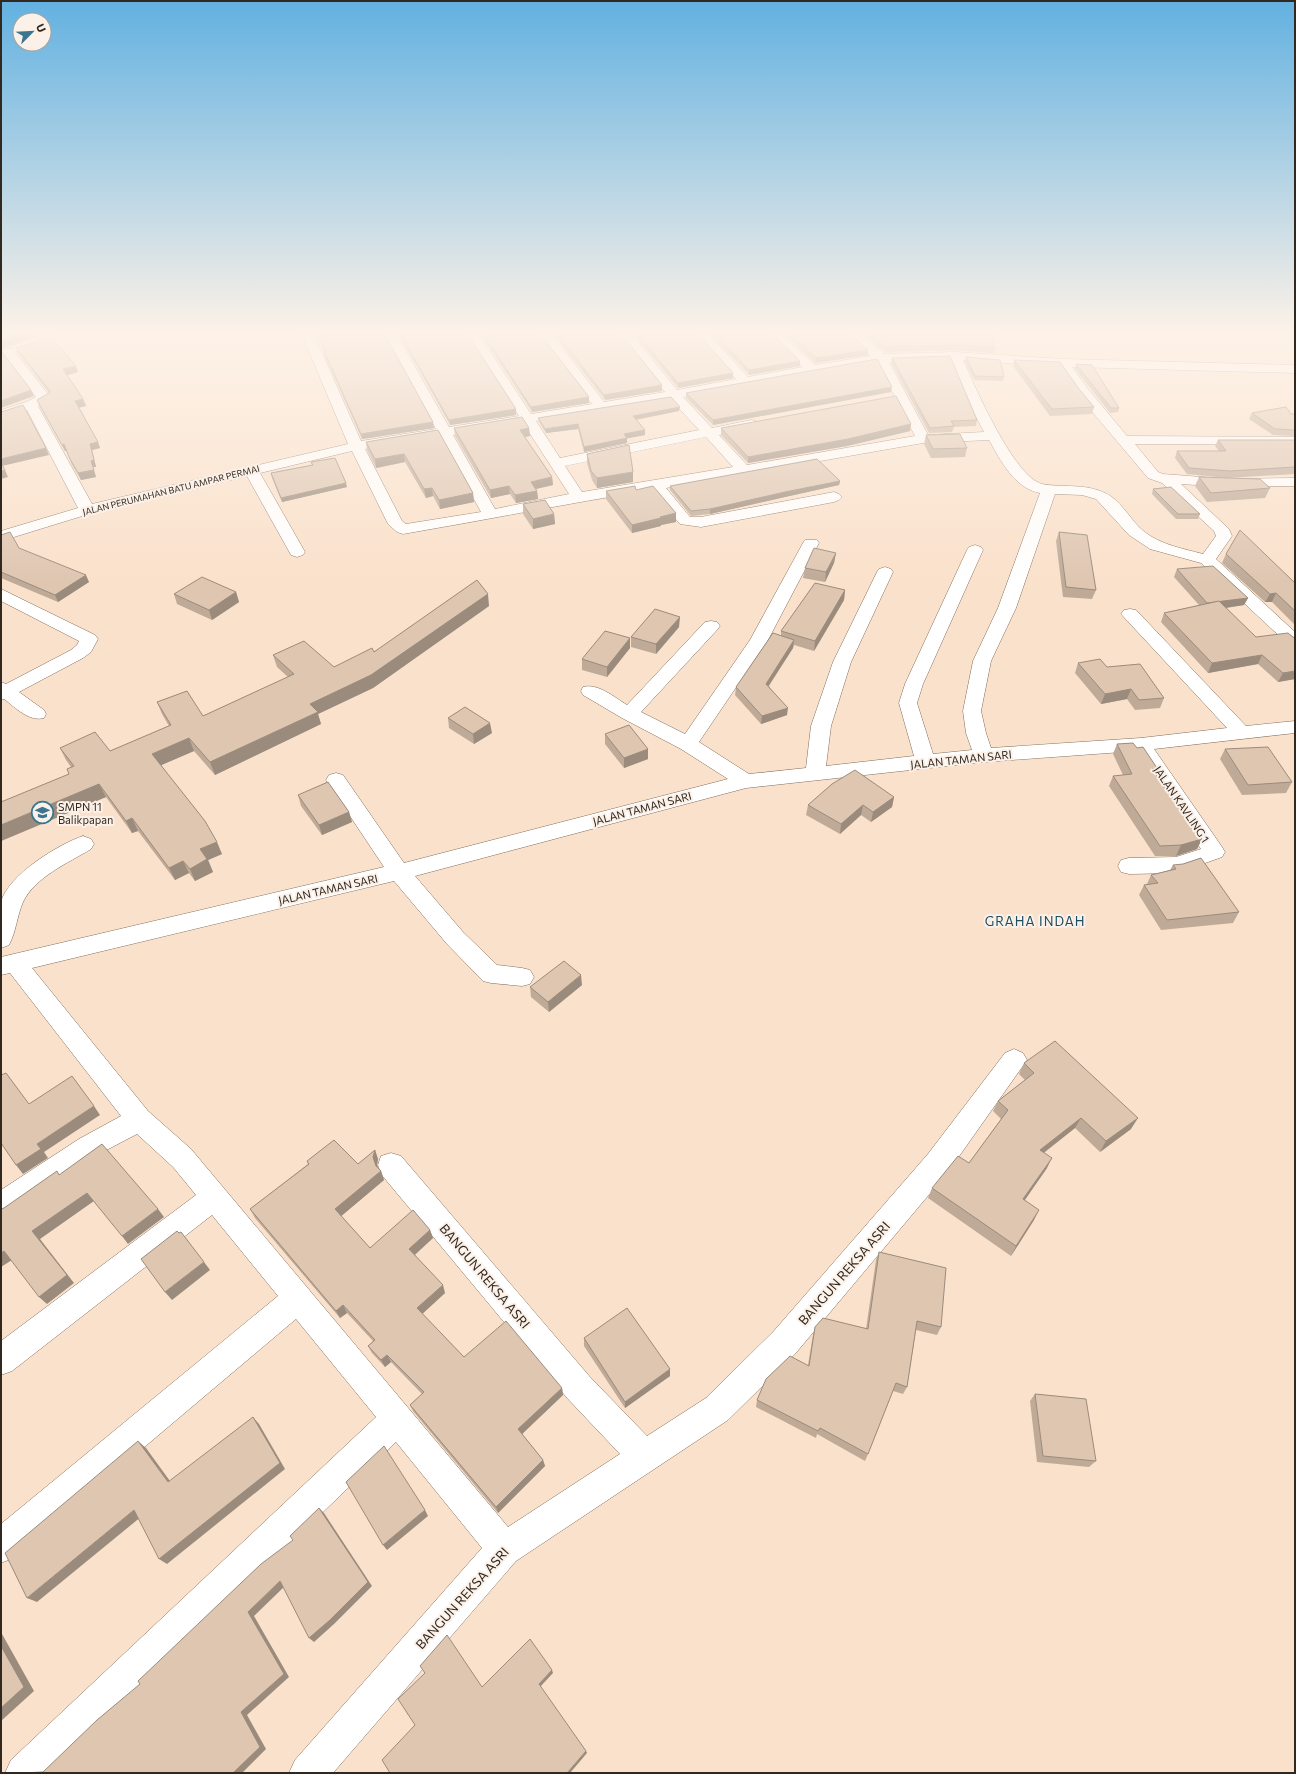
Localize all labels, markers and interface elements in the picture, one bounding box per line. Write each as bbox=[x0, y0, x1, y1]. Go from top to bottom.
north arrow bbox=[12, 12, 52, 52]
text: U bbox=[34, 21, 49, 34]
street label: JALAN PERUMAHAN BATU AMPAR PERMAI bbox=[81, 463, 261, 517]
street label: JALAN TAMAN SARI bbox=[910, 747, 1012, 772]
street label: JALAN KAVLING 1 bbox=[1151, 763, 1212, 845]
street label: JALAN TAMAN SARI bbox=[591, 789, 693, 828]
school or university icon: SMPN 11 Balikpapan bbox=[30, 799, 56, 825]
place label: SMPN 11 Balikpapan bbox=[58, 800, 113, 826]
street label: JALAN TAMAN SARI bbox=[277, 871, 379, 908]
district label: GRAHA INDAH bbox=[985, 913, 1085, 929]
street label: BANGUN REKSA ASRI bbox=[795, 1218, 893, 1328]
street label: BANGUN REKSA ASRI bbox=[437, 1220, 533, 1332]
street label: BANGUN REKSA ASRI bbox=[412, 1544, 512, 1652]

